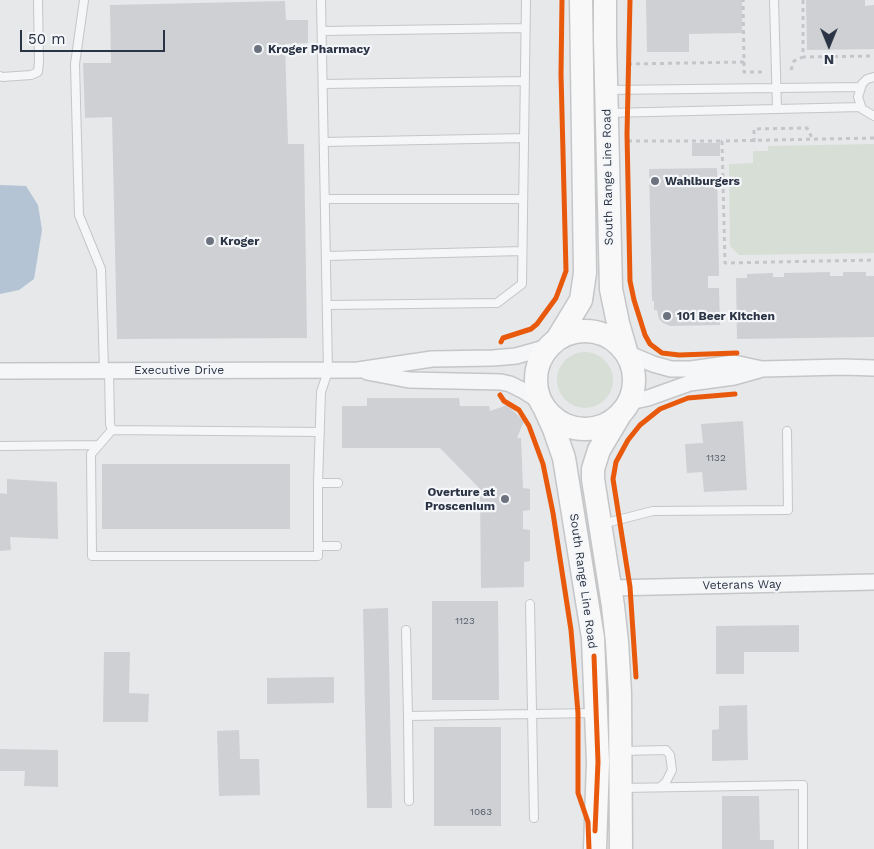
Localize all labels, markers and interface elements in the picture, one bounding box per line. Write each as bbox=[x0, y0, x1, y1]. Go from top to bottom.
scale bar bbox=[22, 20, 168, 52]
north arrow bbox=[804, 20, 854, 70]
text: 50 m bbox=[28, 30, 65, 48]
place label: Kroger Pharmacy bbox=[268, 42, 370, 56]
marker: Kroger Pharmacy bbox=[252, 43, 264, 55]
text: N bbox=[824, 52, 834, 68]
street label: South Range Line Road bbox=[600, 109, 616, 245]
place label: Wahlburgers bbox=[665, 174, 740, 188]
marker: Wahlburgers bbox=[649, 175, 661, 187]
place label: Kroger bbox=[220, 234, 259, 248]
marker: Kroger bbox=[204, 235, 216, 247]
place label: 101 Beer Kitchen bbox=[677, 309, 775, 323]
marker: 101 Beer Kitchen bbox=[661, 310, 673, 322]
street label: Executive Drive bbox=[134, 363, 224, 377]
house number: 1132 bbox=[706, 452, 726, 464]
place label: Overture at Proscenium bbox=[425, 485, 495, 513]
marker: Overture at Proscenium bbox=[499, 493, 511, 505]
street label: South Range Line Road bbox=[566, 512, 600, 650]
street label: Veterans Way bbox=[702, 577, 782, 593]
house number: 1123 bbox=[455, 615, 475, 627]
house number: 1063 bbox=[470, 806, 492, 818]

